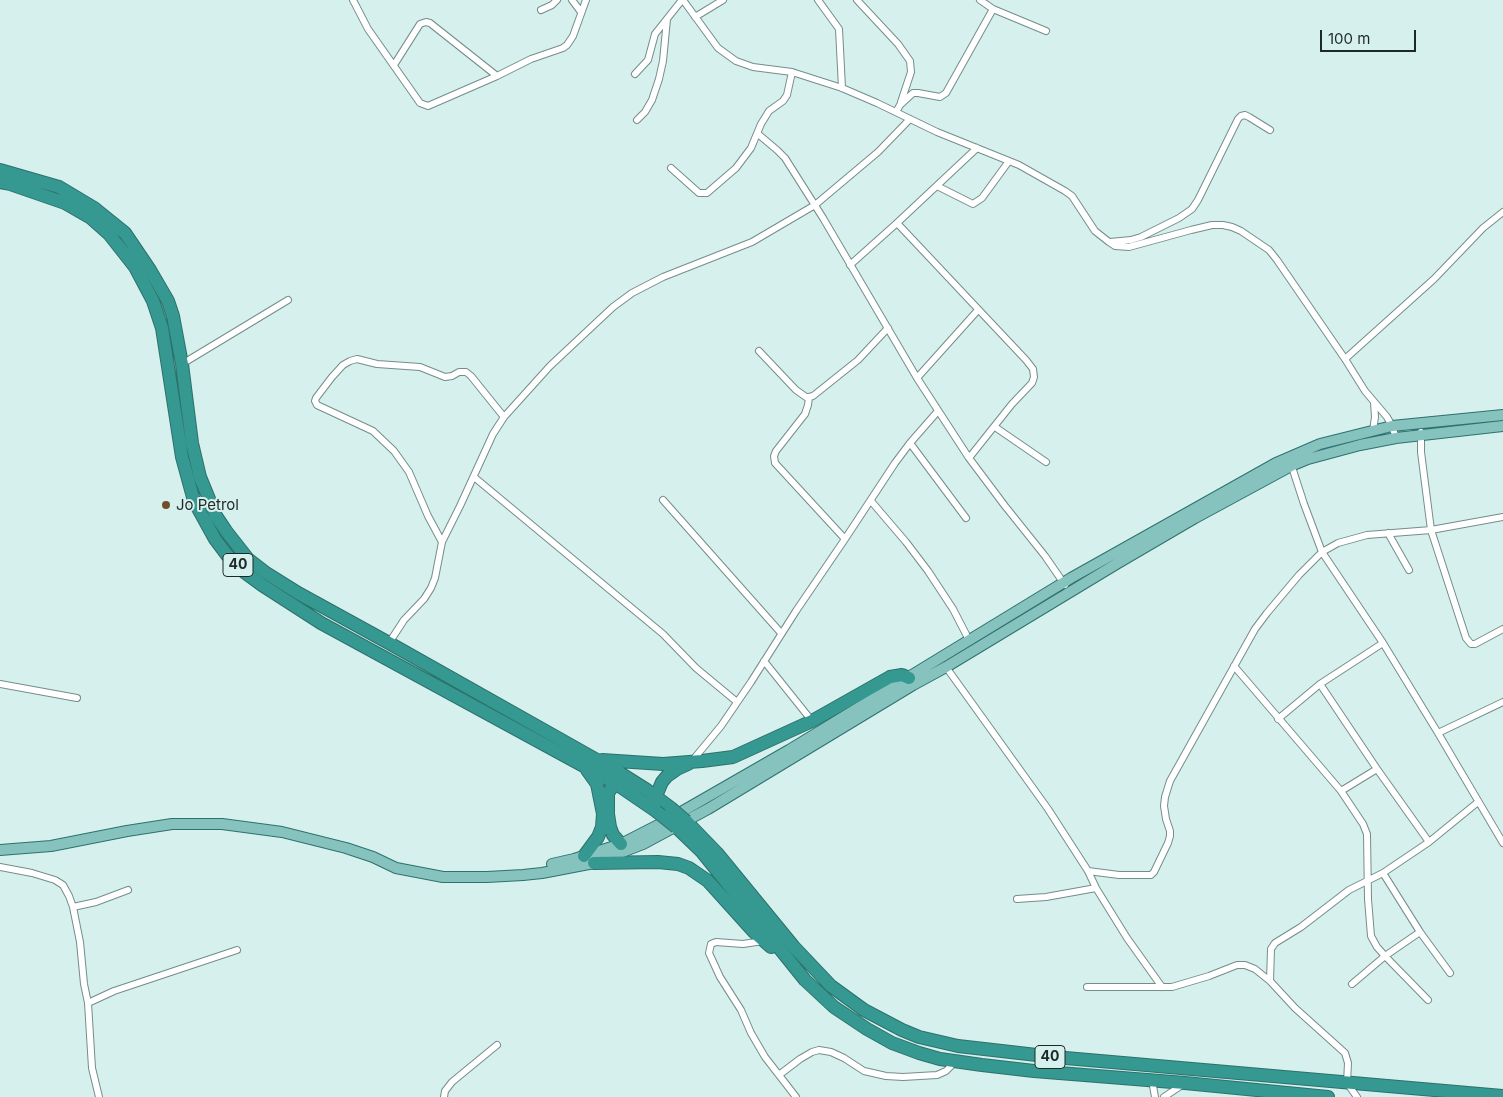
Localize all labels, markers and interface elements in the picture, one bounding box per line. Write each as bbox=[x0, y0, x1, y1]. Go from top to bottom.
scale bar bbox=[1323, 20, 1419, 52]
text: 100 m bbox=[1328, 29, 1370, 48]
place label: Jo Petrol bbox=[176, 496, 239, 514]
marker: Jo Petrol bbox=[160, 499, 172, 511]
road number: 40 bbox=[223, 554, 253, 576]
road number: 40 bbox=[1035, 1046, 1065, 1068]

